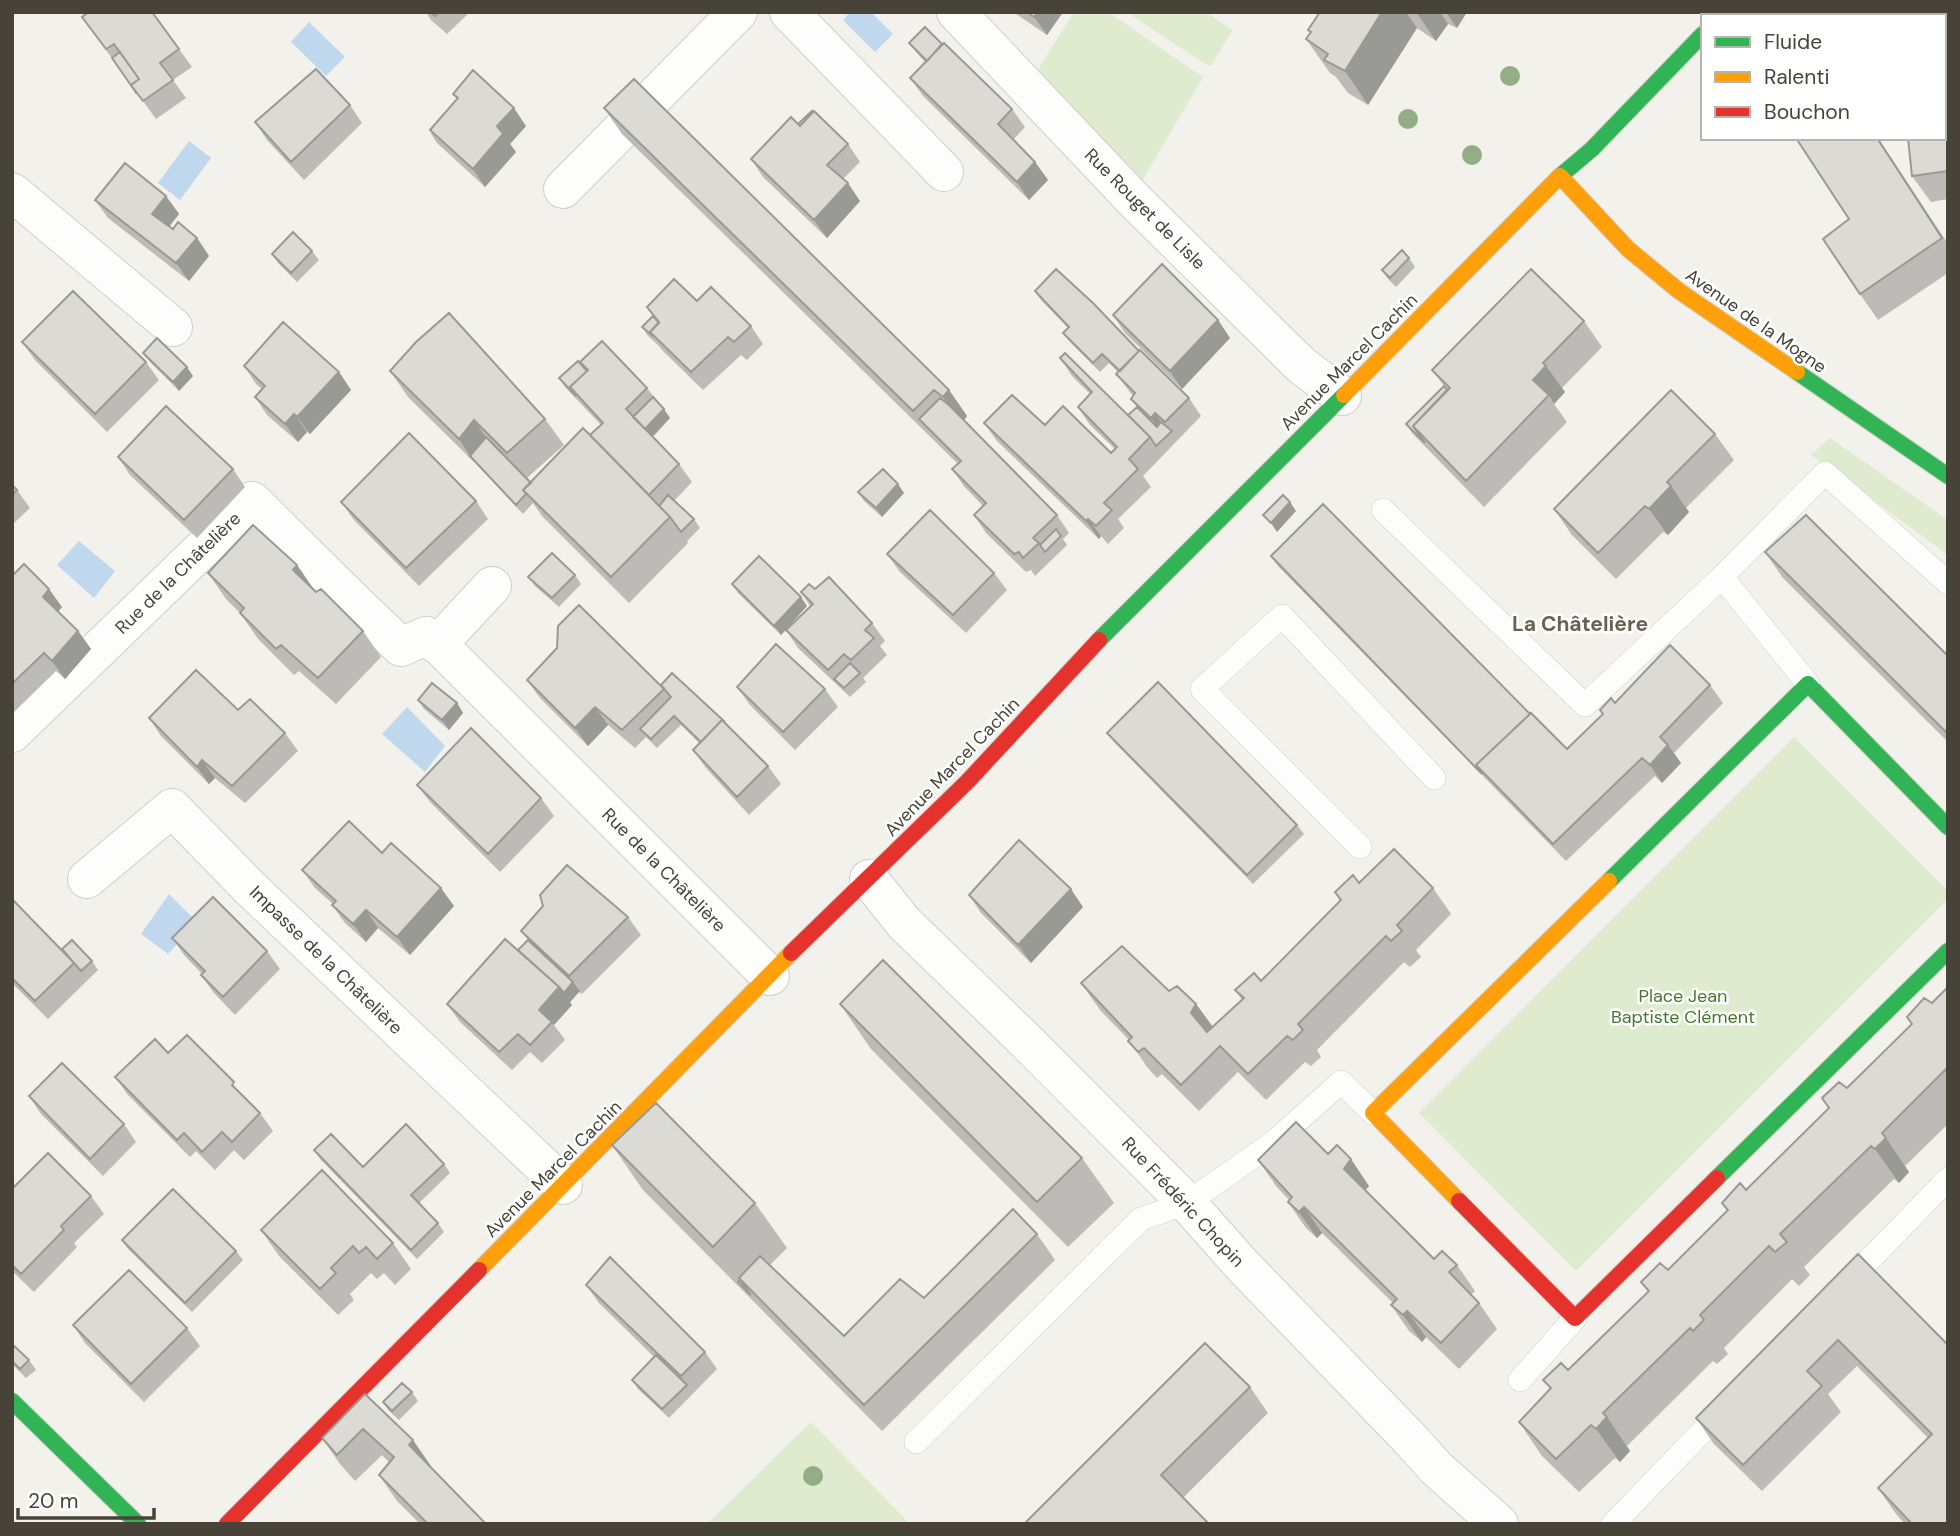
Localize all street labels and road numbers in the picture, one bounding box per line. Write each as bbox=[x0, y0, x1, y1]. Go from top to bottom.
street label: Rue Rouget de Lisle bbox=[1079, 143, 1211, 275]
street label: Avenue de la Mogne bbox=[1681, 263, 1831, 379]
street label: Avenue Marcel Cachin bbox=[1275, 288, 1423, 436]
street label: Rue de la Châtelière bbox=[110, 507, 246, 639]
street label: Avenue Marcel Cachin bbox=[879, 692, 1025, 842]
street label: Rue de la Châtelière bbox=[597, 803, 731, 937]
street label: Impasse de la Châtelière bbox=[244, 880, 408, 1040]
street label: Avenue Marcel Cachin bbox=[479, 1095, 627, 1243]
street label: Rue Frédéric Chopin bbox=[1116, 1132, 1250, 1272]

